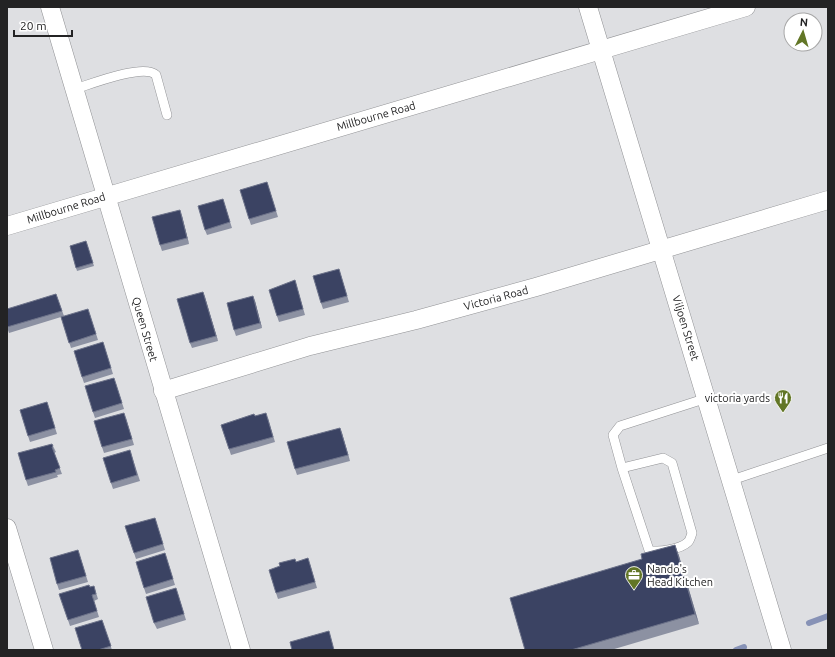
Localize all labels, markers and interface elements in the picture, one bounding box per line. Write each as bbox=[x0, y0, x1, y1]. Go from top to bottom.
scale bar bbox=[14, 12, 72, 38]
north arrow bbox=[783, 12, 823, 52]
text: N bbox=[799, 16, 808, 28]
text: 20 m bbox=[20, 19, 47, 32]
street label: Millbourne Road bbox=[335, 99, 417, 133]
street label: Millbourne Road bbox=[25, 190, 107, 226]
street label: Victoria Road bbox=[462, 284, 530, 312]
street label: Viljoen Street bbox=[670, 294, 702, 363]
street label: Queen Street bbox=[130, 295, 160, 363]
restaurant icon: victoria yards bbox=[773, 388, 793, 413]
place label: victoria yards bbox=[705, 392, 770, 404]
place label: Nando's Head Kitchen bbox=[647, 563, 713, 588]
office icon: Nando's Head Kitchen bbox=[624, 565, 644, 590]

